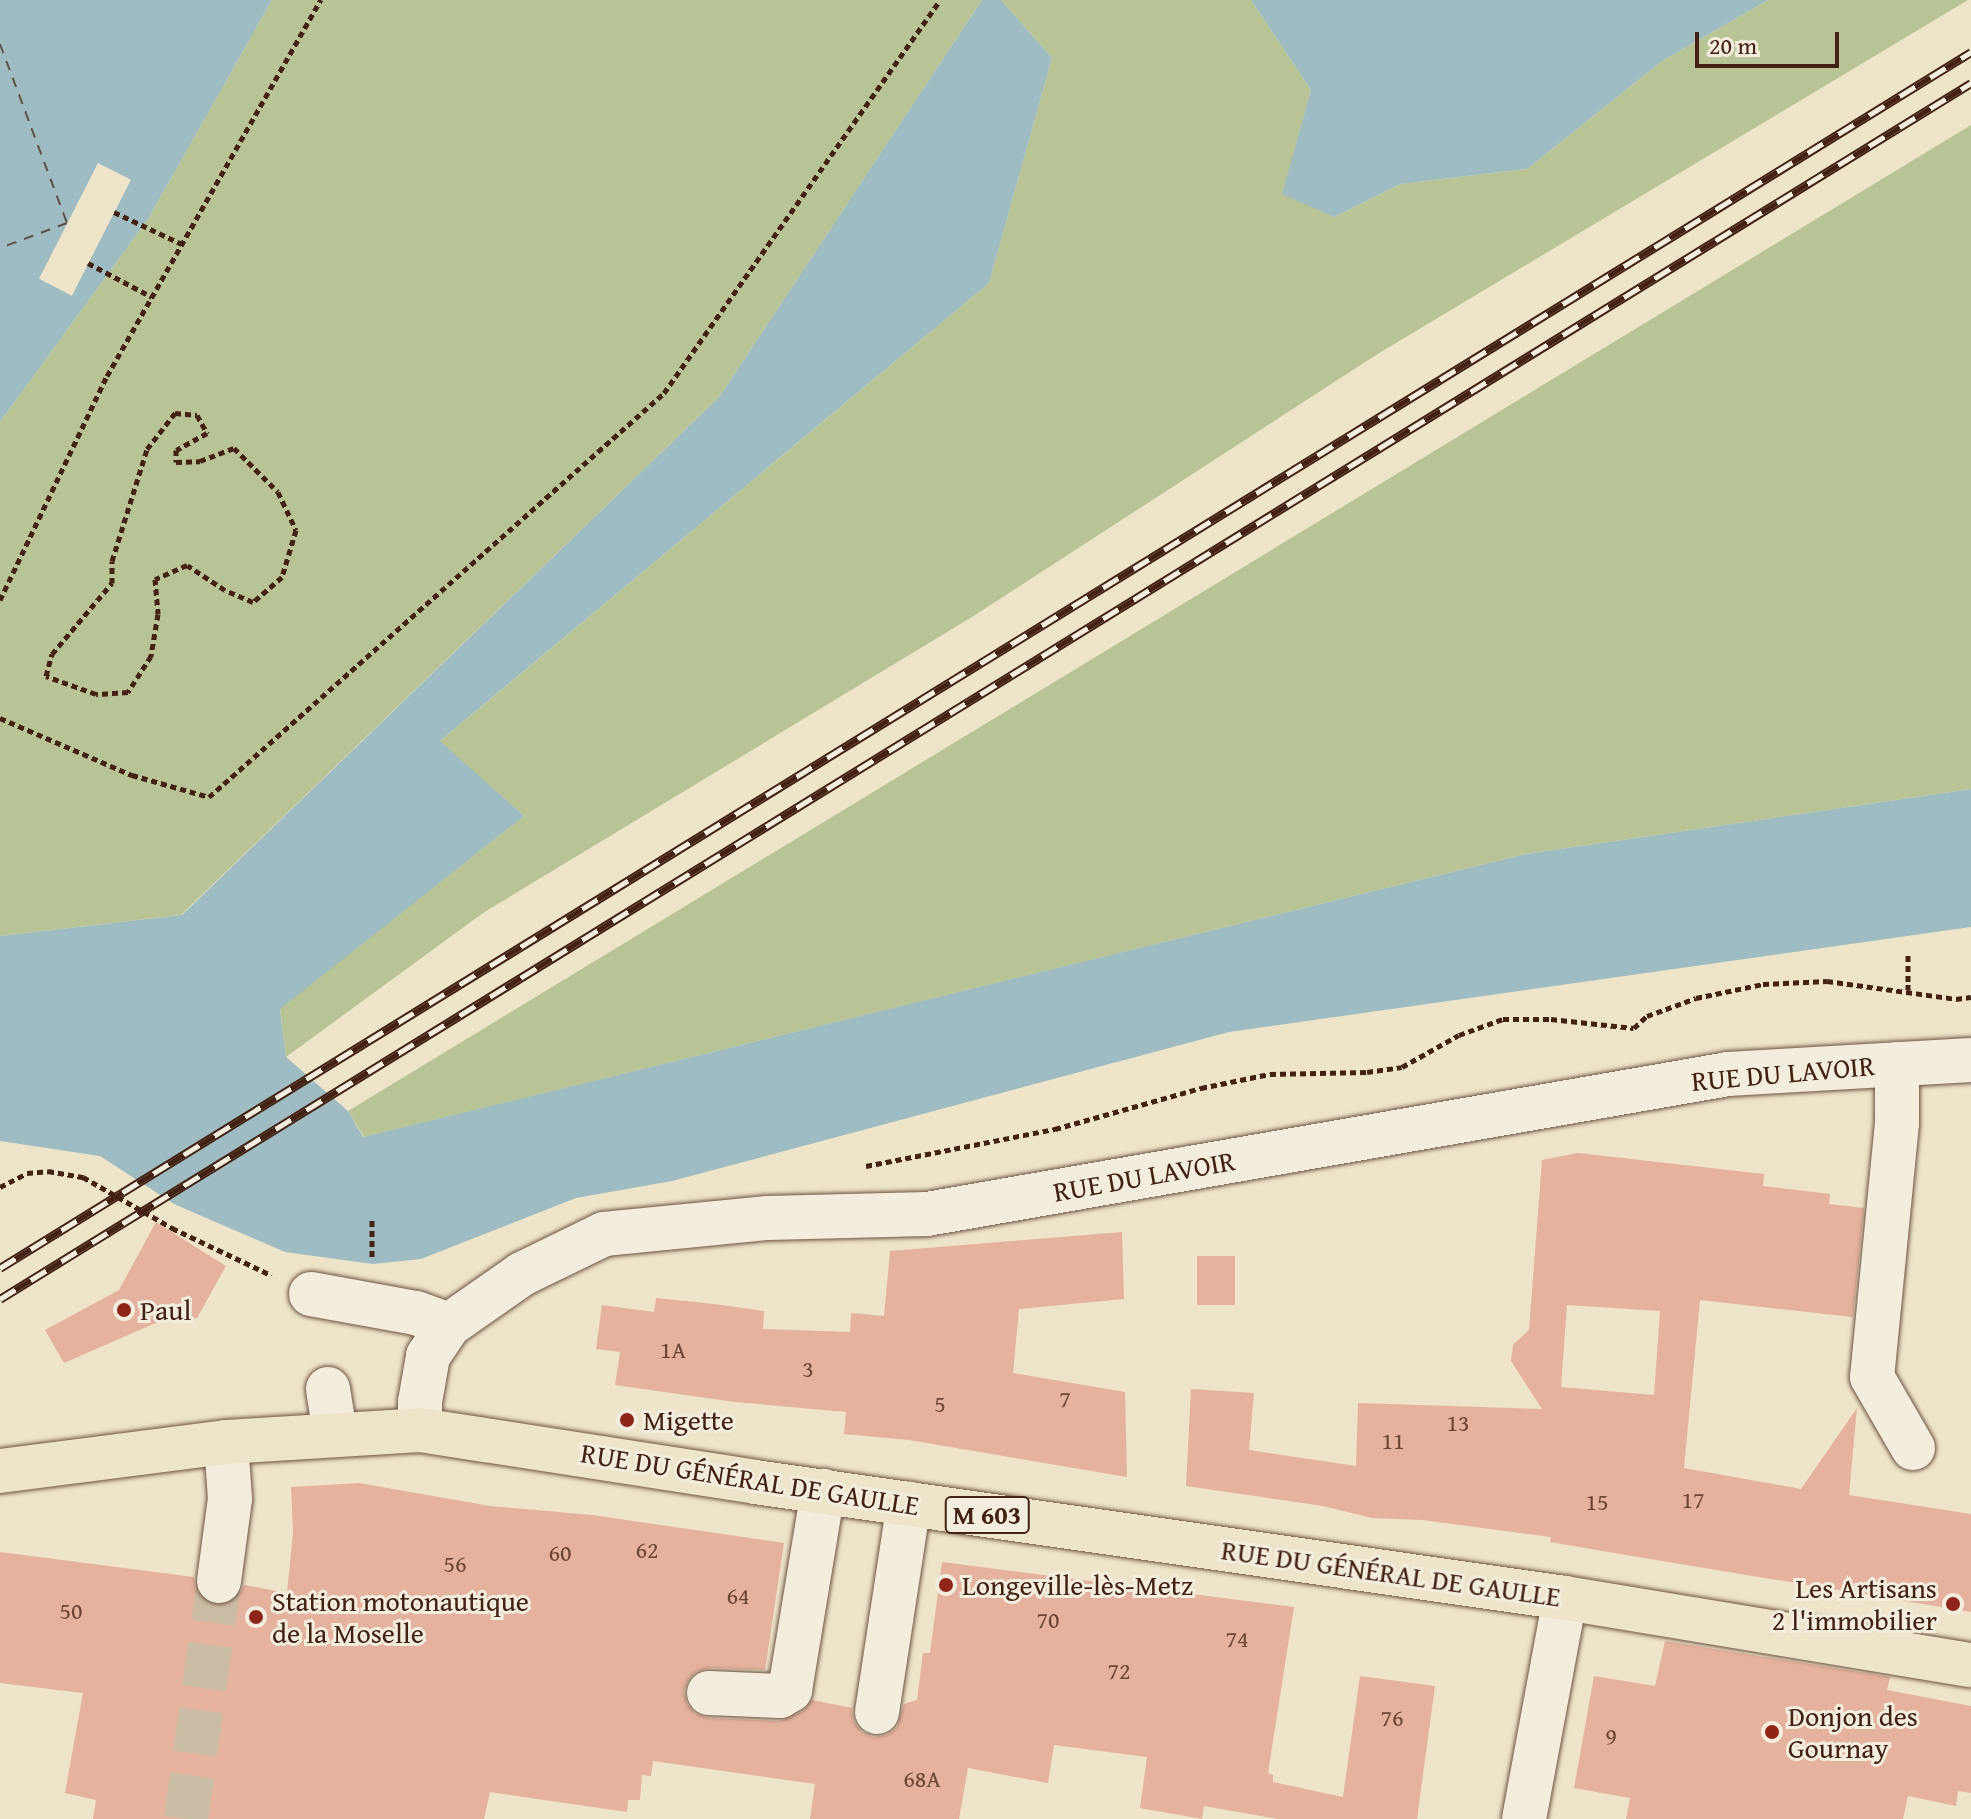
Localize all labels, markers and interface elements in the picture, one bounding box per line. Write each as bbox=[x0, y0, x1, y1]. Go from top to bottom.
scale bar bbox=[1699, 16, 1843, 66]
text: 20 m bbox=[1709, 28, 1757, 63]
street label: RUE DU LAVOIR bbox=[1690, 1048, 1876, 1098]
street label: RUE DU LAVOIR bbox=[1051, 1143, 1237, 1209]
place label: Paul bbox=[140, 1293, 191, 1327]
marker: Paul bbox=[115, 1301, 133, 1319]
house number: 1A bbox=[660, 1336, 686, 1364]
house number: 3 bbox=[802, 1355, 814, 1383]
house number: 7 bbox=[1059, 1385, 1071, 1413]
house number: 5 bbox=[934, 1390, 946, 1418]
place label: Migette bbox=[643, 1403, 734, 1437]
house number: 13 bbox=[1446, 1409, 1470, 1437]
marker: Migette bbox=[618, 1411, 636, 1429]
house number: 11 bbox=[1381, 1427, 1405, 1455]
street label: RUE DU GÉNÉRAL DE GAULLE bbox=[578, 1436, 922, 1522]
house number: 17 bbox=[1681, 1486, 1705, 1514]
house number: 15 bbox=[1585, 1488, 1609, 1516]
road number: M 603 bbox=[943, 1493, 1031, 1537]
street label: RUE DU GÉNÉRAL DE GAULLE bbox=[1219, 1533, 1563, 1613]
house number: 62 bbox=[635, 1536, 659, 1564]
house number: 60 bbox=[548, 1539, 572, 1567]
house number: 56 bbox=[443, 1550, 467, 1578]
place label: Longeville-lès-Metz bbox=[962, 1568, 1193, 1602]
place label: Les Artisans 2 l'immobilier bbox=[1772, 1571, 1937, 1637]
marker: Longeville-lès-Metz bbox=[937, 1576, 955, 1594]
house number: 64 bbox=[726, 1582, 750, 1610]
place label: Station motonautique de la Moselle bbox=[272, 1584, 529, 1650]
marker: Les Artisans 2 l'immobilier bbox=[1944, 1595, 1962, 1613]
house number: 50 bbox=[59, 1597, 83, 1625]
house number: 70 bbox=[1036, 1606, 1060, 1634]
marker: Station motonautique de la Moselle bbox=[247, 1608, 265, 1626]
house number: 74 bbox=[1225, 1625, 1249, 1653]
house number: 72 bbox=[1107, 1657, 1131, 1685]
place label: Donjon des Gournay bbox=[1788, 1699, 1918, 1765]
house number: 76 bbox=[1380, 1704, 1404, 1732]
house number: 9 bbox=[1605, 1722, 1617, 1750]
marker: Donjon des Gournay bbox=[1763, 1723, 1781, 1741]
house number: 68A bbox=[903, 1765, 941, 1793]

